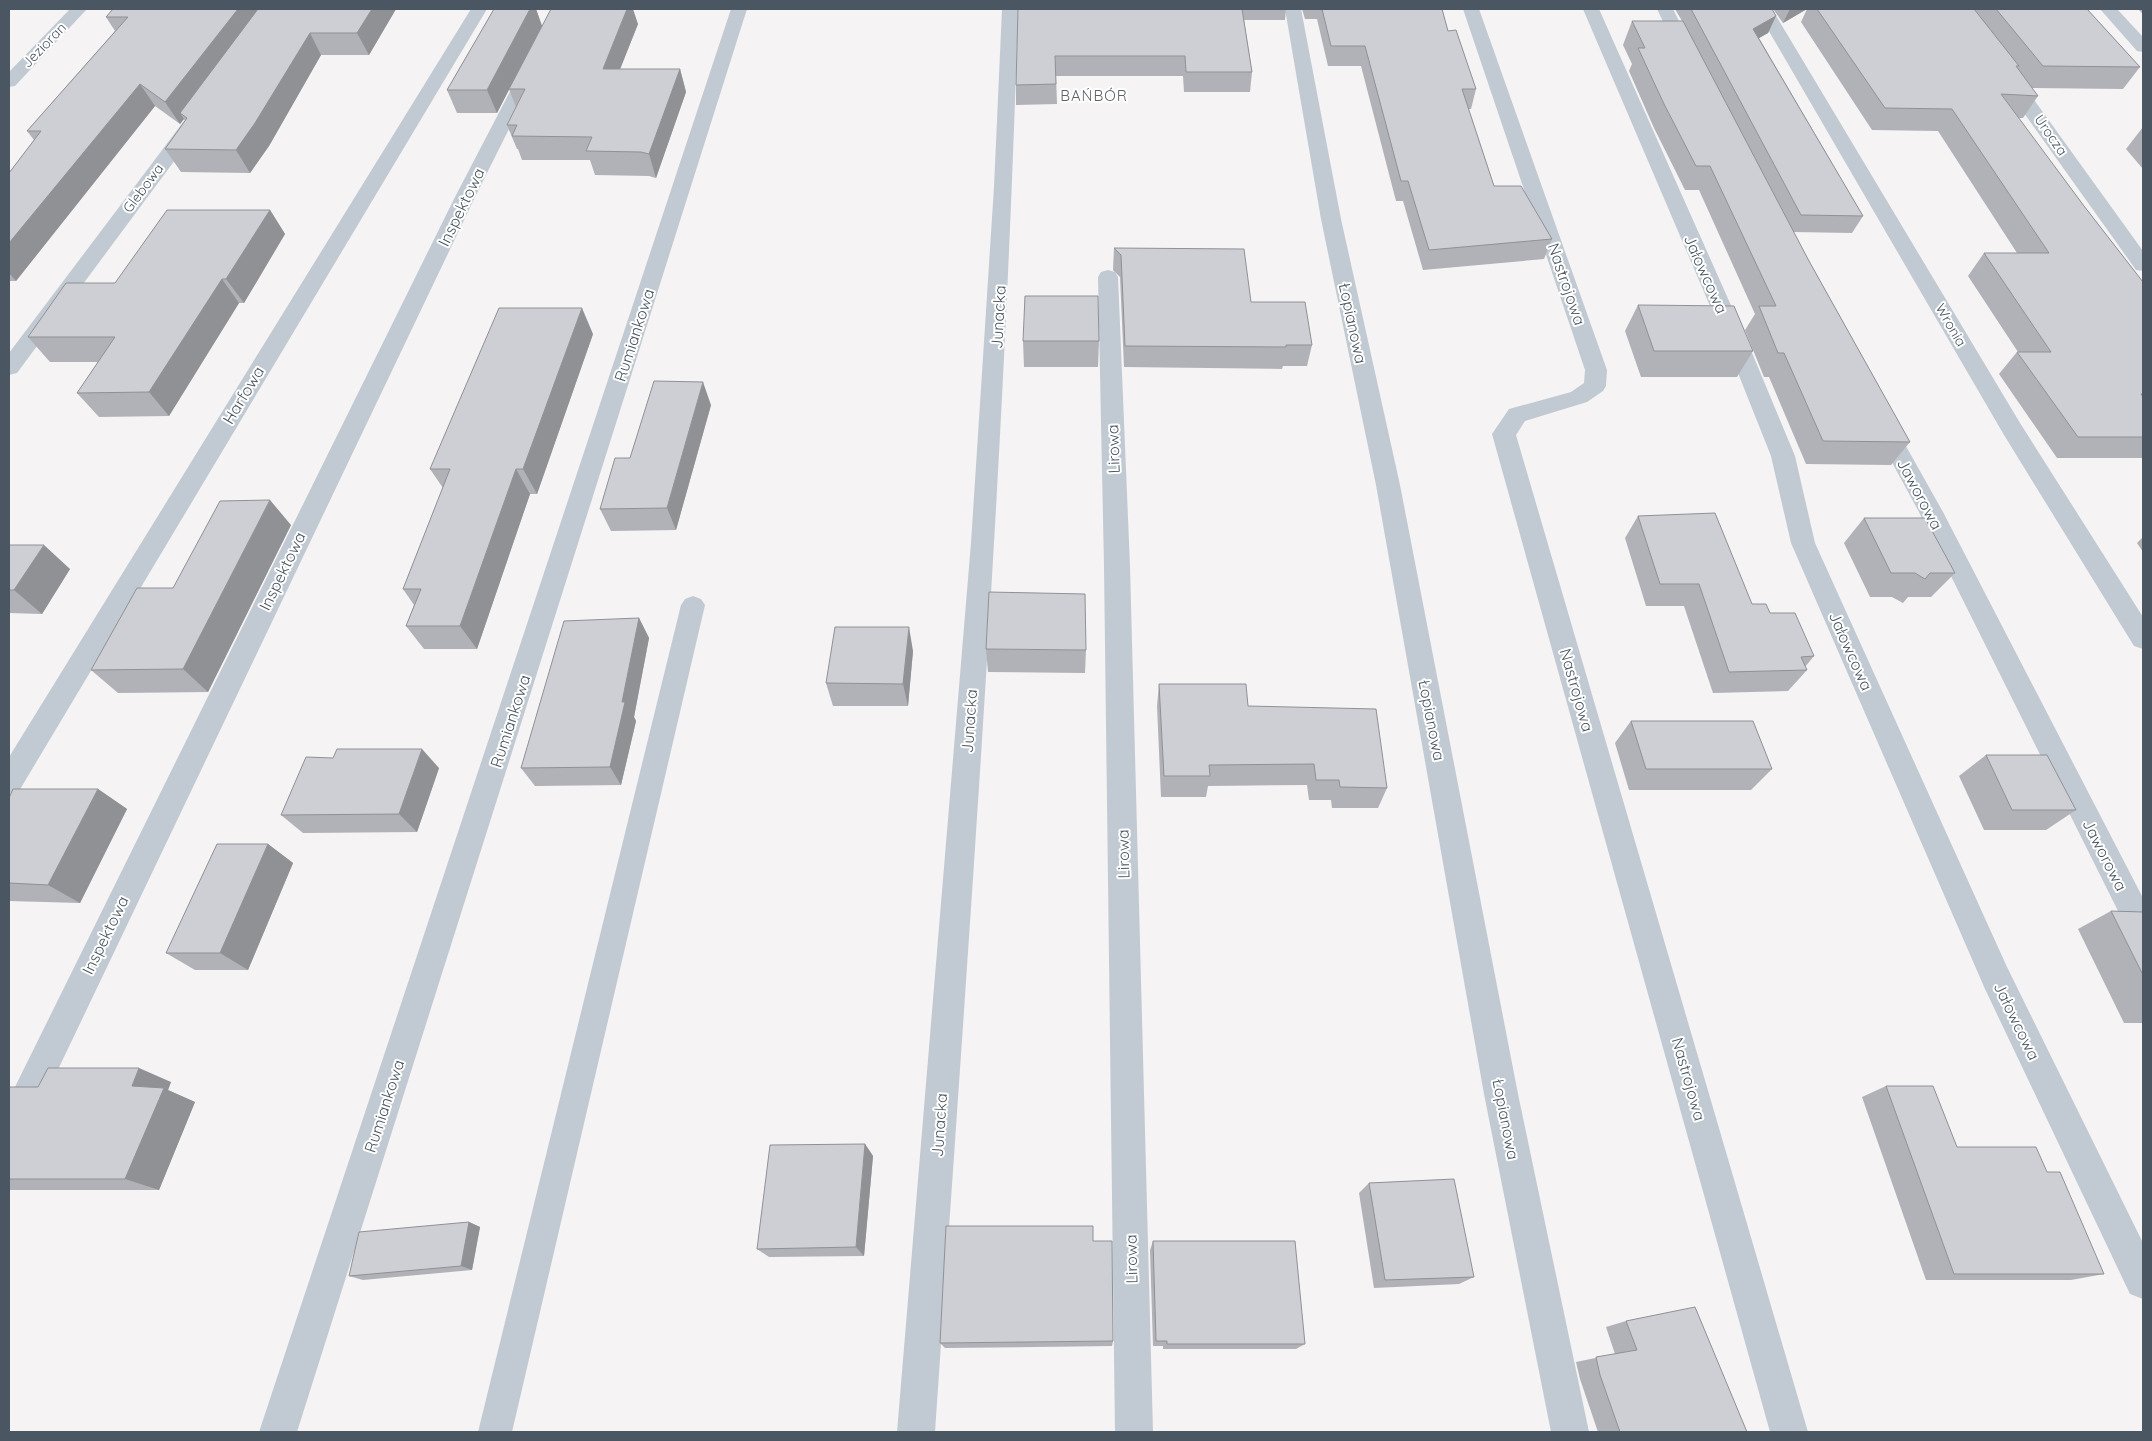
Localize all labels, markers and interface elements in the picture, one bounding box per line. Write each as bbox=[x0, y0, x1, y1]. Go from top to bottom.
street label: Jezioran bbox=[18, 19, 70, 71]
district label: BAŃBÓR bbox=[1060, 86, 1128, 105]
street label: Urocza bbox=[2030, 111, 2072, 159]
street label: Glebowa bbox=[119, 160, 167, 216]
street label: Inspektowa bbox=[433, 164, 489, 250]
street label: Jałowcowa bbox=[1680, 232, 1732, 316]
street label: Nastrojowa bbox=[1544, 240, 1590, 328]
street label: Łopianowa bbox=[1335, 281, 1371, 365]
street label: Junacka bbox=[986, 285, 1010, 349]
street label: Rumiankowa bbox=[610, 286, 658, 384]
street label: Wronia bbox=[1932, 300, 1970, 350]
street label: Harfowa bbox=[218, 362, 268, 428]
street label: Lirowa bbox=[1102, 424, 1124, 474]
street label: Jaworowa bbox=[1893, 455, 1947, 533]
street label: Inspektowa bbox=[254, 528, 310, 614]
street label: Jałowcowa bbox=[1825, 609, 1877, 693]
street label: Nastrojowa bbox=[1556, 646, 1598, 734]
street label: Rumiankowa bbox=[486, 672, 534, 770]
street label: Łopianowa bbox=[1414, 678, 1450, 762]
street label: Junacka bbox=[957, 689, 981, 753]
street label: Jaworowa bbox=[2078, 816, 2132, 894]
street label: Lirowa bbox=[1113, 829, 1133, 879]
street label: Inspektowa bbox=[77, 892, 133, 978]
street label: Jałowcowa bbox=[1990, 979, 2044, 1063]
street label: Nastrojowa bbox=[1668, 1035, 1710, 1123]
street label: Rumiankowa bbox=[360, 1057, 408, 1155]
street label: Łopianowa bbox=[1488, 1077, 1524, 1161]
street label: Junacka bbox=[927, 1093, 951, 1157]
street label: Lirowa bbox=[1121, 1234, 1141, 1284]

